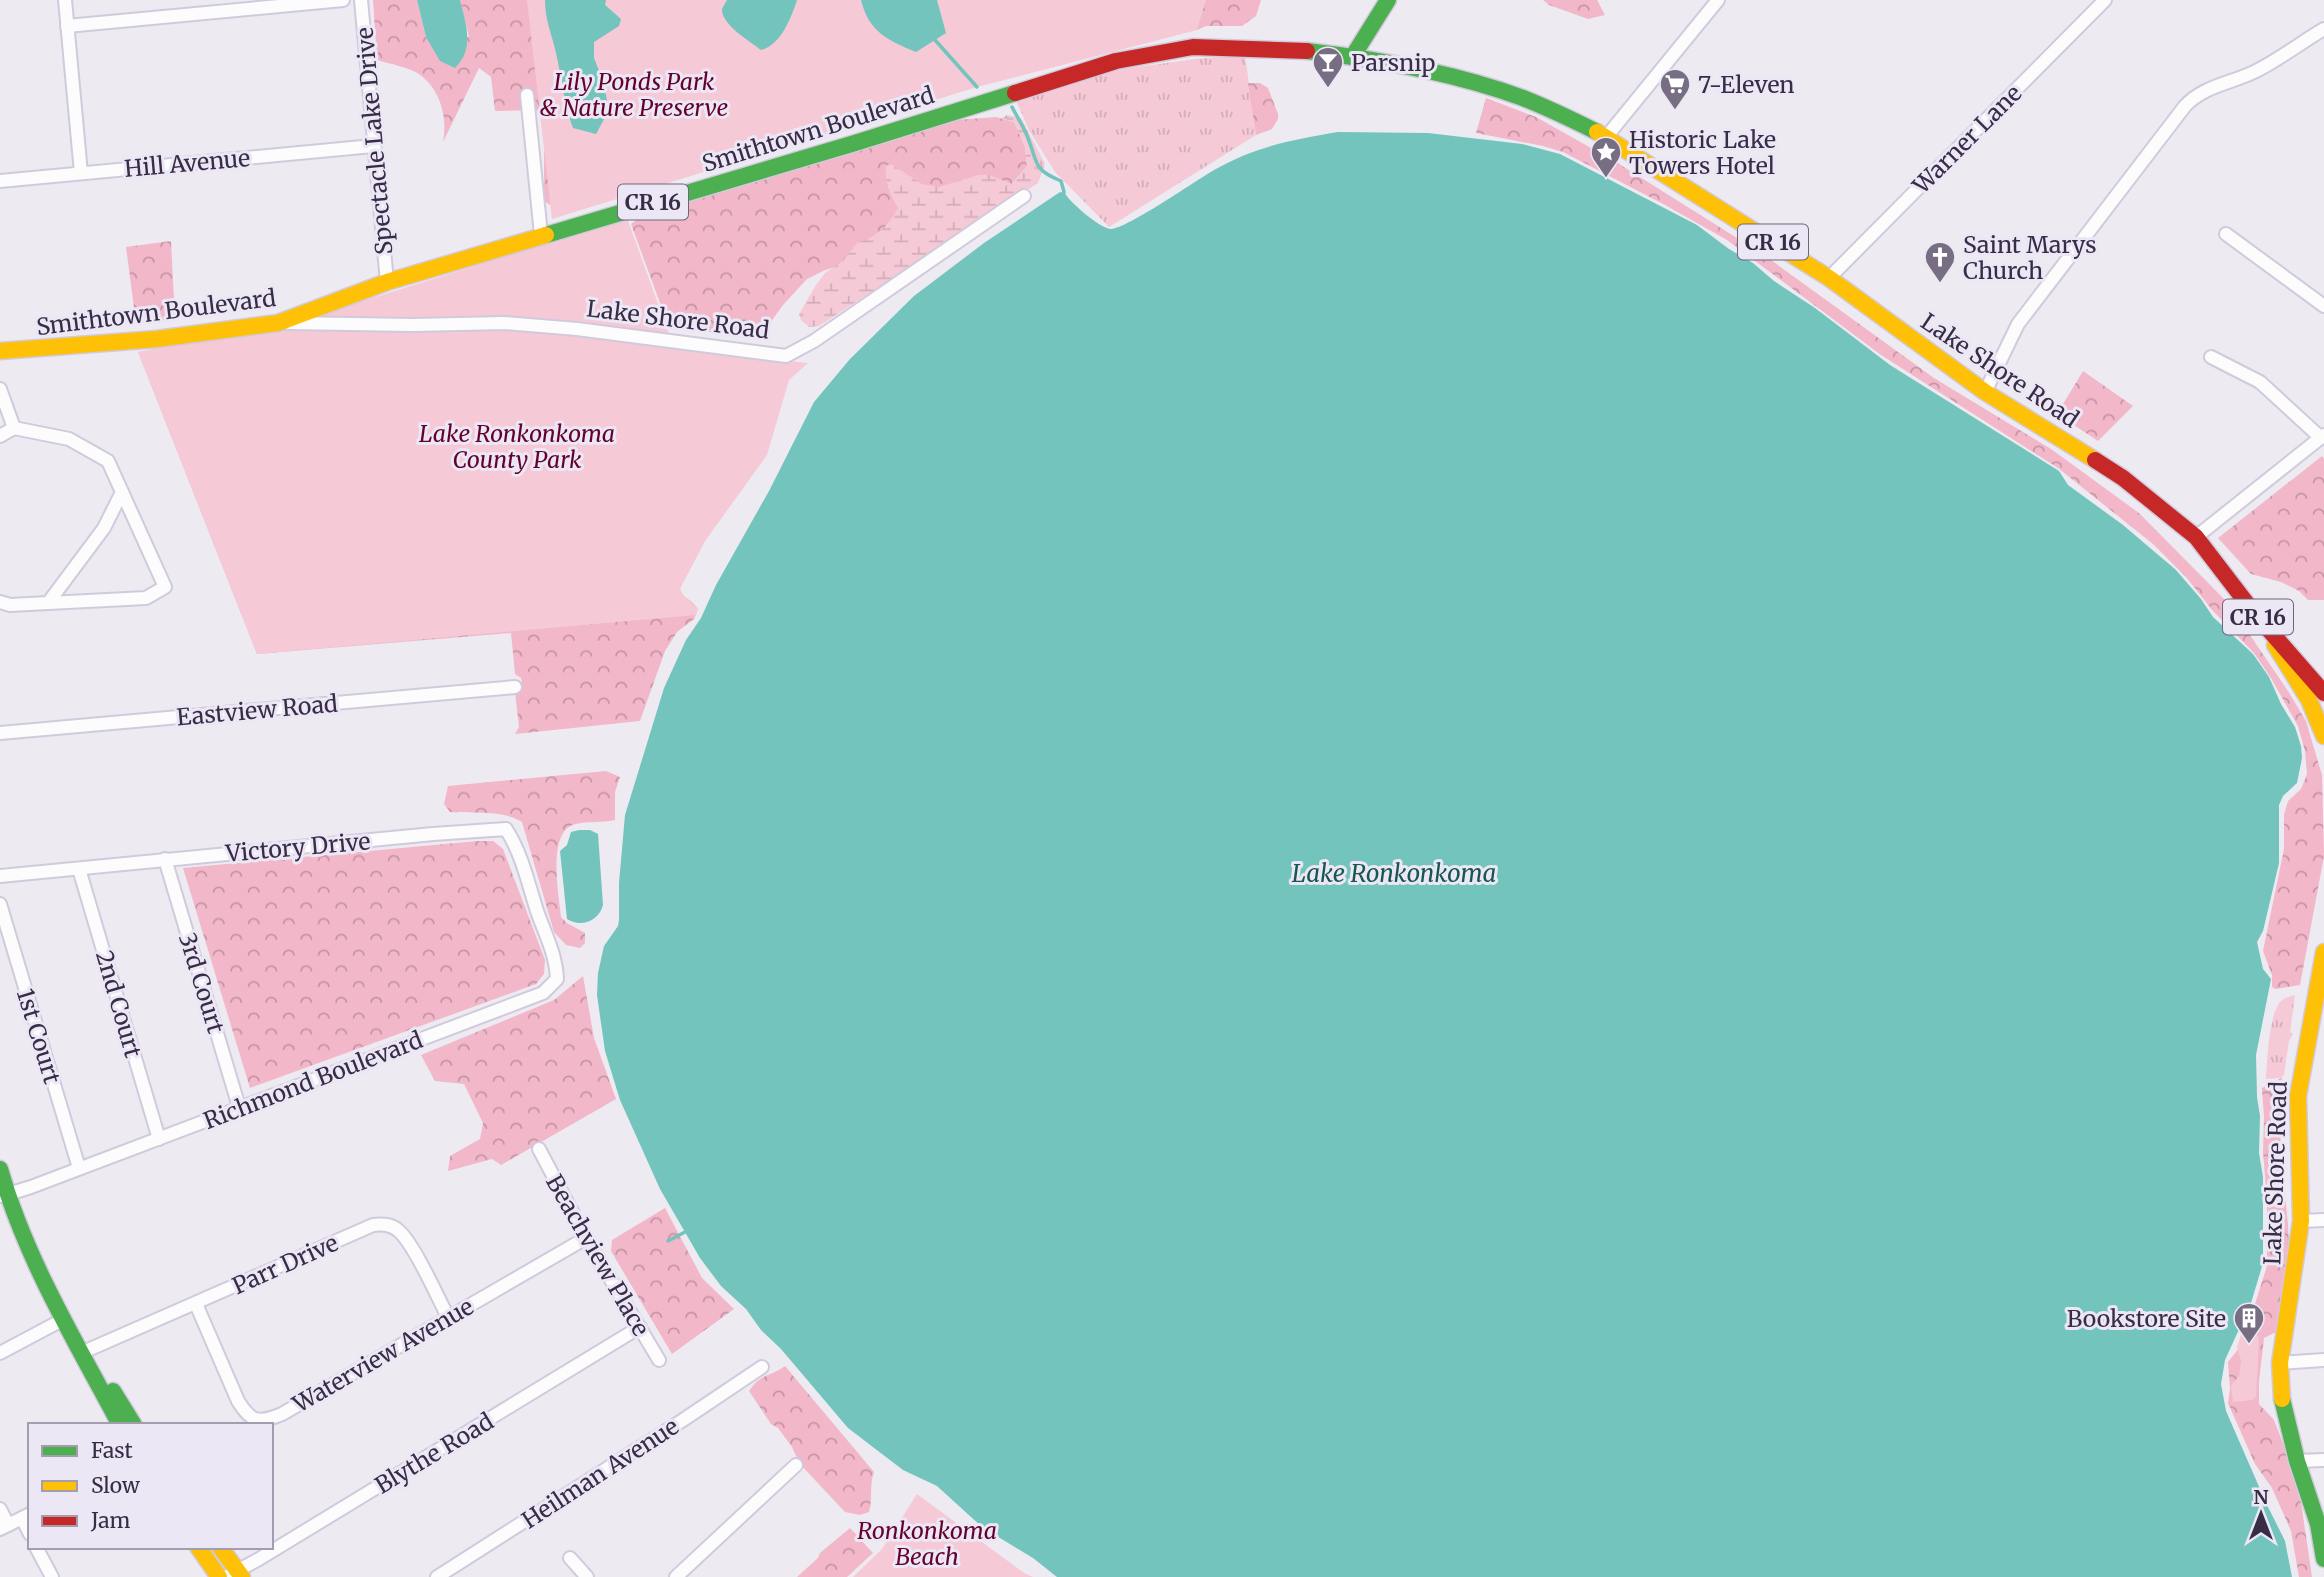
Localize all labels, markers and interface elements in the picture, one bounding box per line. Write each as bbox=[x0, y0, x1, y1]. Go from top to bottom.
street label: Spectacle Lake Drive bbox=[350, 26, 398, 256]
bar icon: Parsnip bbox=[1311, 45, 1345, 89]
place label: Parsnip bbox=[1351, 48, 1435, 77]
park label: Lily Ponds Park & Nature Preserve bbox=[540, 67, 728, 122]
supermarket icon: 7-Eleven bbox=[1658, 67, 1692, 111]
place label: 7-Eleven bbox=[1698, 70, 1795, 99]
street label: Warner Lane bbox=[1906, 78, 2028, 200]
street label: Smithtown Boulevard bbox=[698, 80, 938, 178]
place label: Historic Lake Towers Hotel bbox=[1629, 125, 1776, 180]
place icon: Historic Lake Towers Hotel bbox=[1589, 135, 1623, 179]
street label: Hill Avenue bbox=[123, 143, 251, 183]
road number: CR 16 bbox=[618, 184, 688, 220]
road number: CR 16 bbox=[1738, 224, 1808, 260]
place label: Saint Marys Church bbox=[1963, 230, 2097, 285]
church icon: Saint Marys Church bbox=[1923, 240, 1957, 284]
street label: Smithtown Boulevard bbox=[35, 283, 278, 341]
street label: Lake Shore Road bbox=[585, 293, 771, 345]
street label: Lake Shore Road bbox=[1916, 307, 2084, 434]
park label: Lake Ronkonkoma County Park bbox=[419, 419, 615, 474]
road number: CR 16 bbox=[2223, 600, 2293, 634]
street label: Eastview Road bbox=[175, 688, 339, 731]
street label: Victory Drive bbox=[223, 826, 372, 868]
water label: Lake Ronkonkoma bbox=[1292, 858, 1496, 889]
street label: 3rd Court bbox=[173, 929, 231, 1037]
street label: 2nd Court bbox=[90, 947, 148, 1061]
street label: 1st Court bbox=[11, 985, 67, 1087]
street label: Richmond Boulevard bbox=[199, 1025, 427, 1135]
street label: Lake Shore Road bbox=[2257, 1080, 2293, 1265]
street label: Beachview Place bbox=[540, 1169, 656, 1341]
street label: Parr Drive bbox=[228, 1228, 342, 1300]
street label: Waterview Avenue bbox=[287, 1291, 479, 1419]
building icon: Bookstore Site bbox=[2232, 1301, 2266, 1345]
place label: Bookstore Site bbox=[2067, 1304, 2226, 1333]
street label: Blythe Road bbox=[370, 1406, 498, 1500]
street label: Heilman Avenue bbox=[516, 1411, 684, 1535]
legend bbox=[28, 1423, 273, 1549]
text: Fast bbox=[91, 1437, 133, 1464]
text: Slow bbox=[91, 1472, 140, 1499]
north arrow bbox=[2226, 1479, 2296, 1549]
text: N bbox=[2253, 1485, 2269, 1509]
text: Jam bbox=[90, 1507, 130, 1534]
park label: Ronkonkoma Beach bbox=[857, 1516, 997, 1571]

